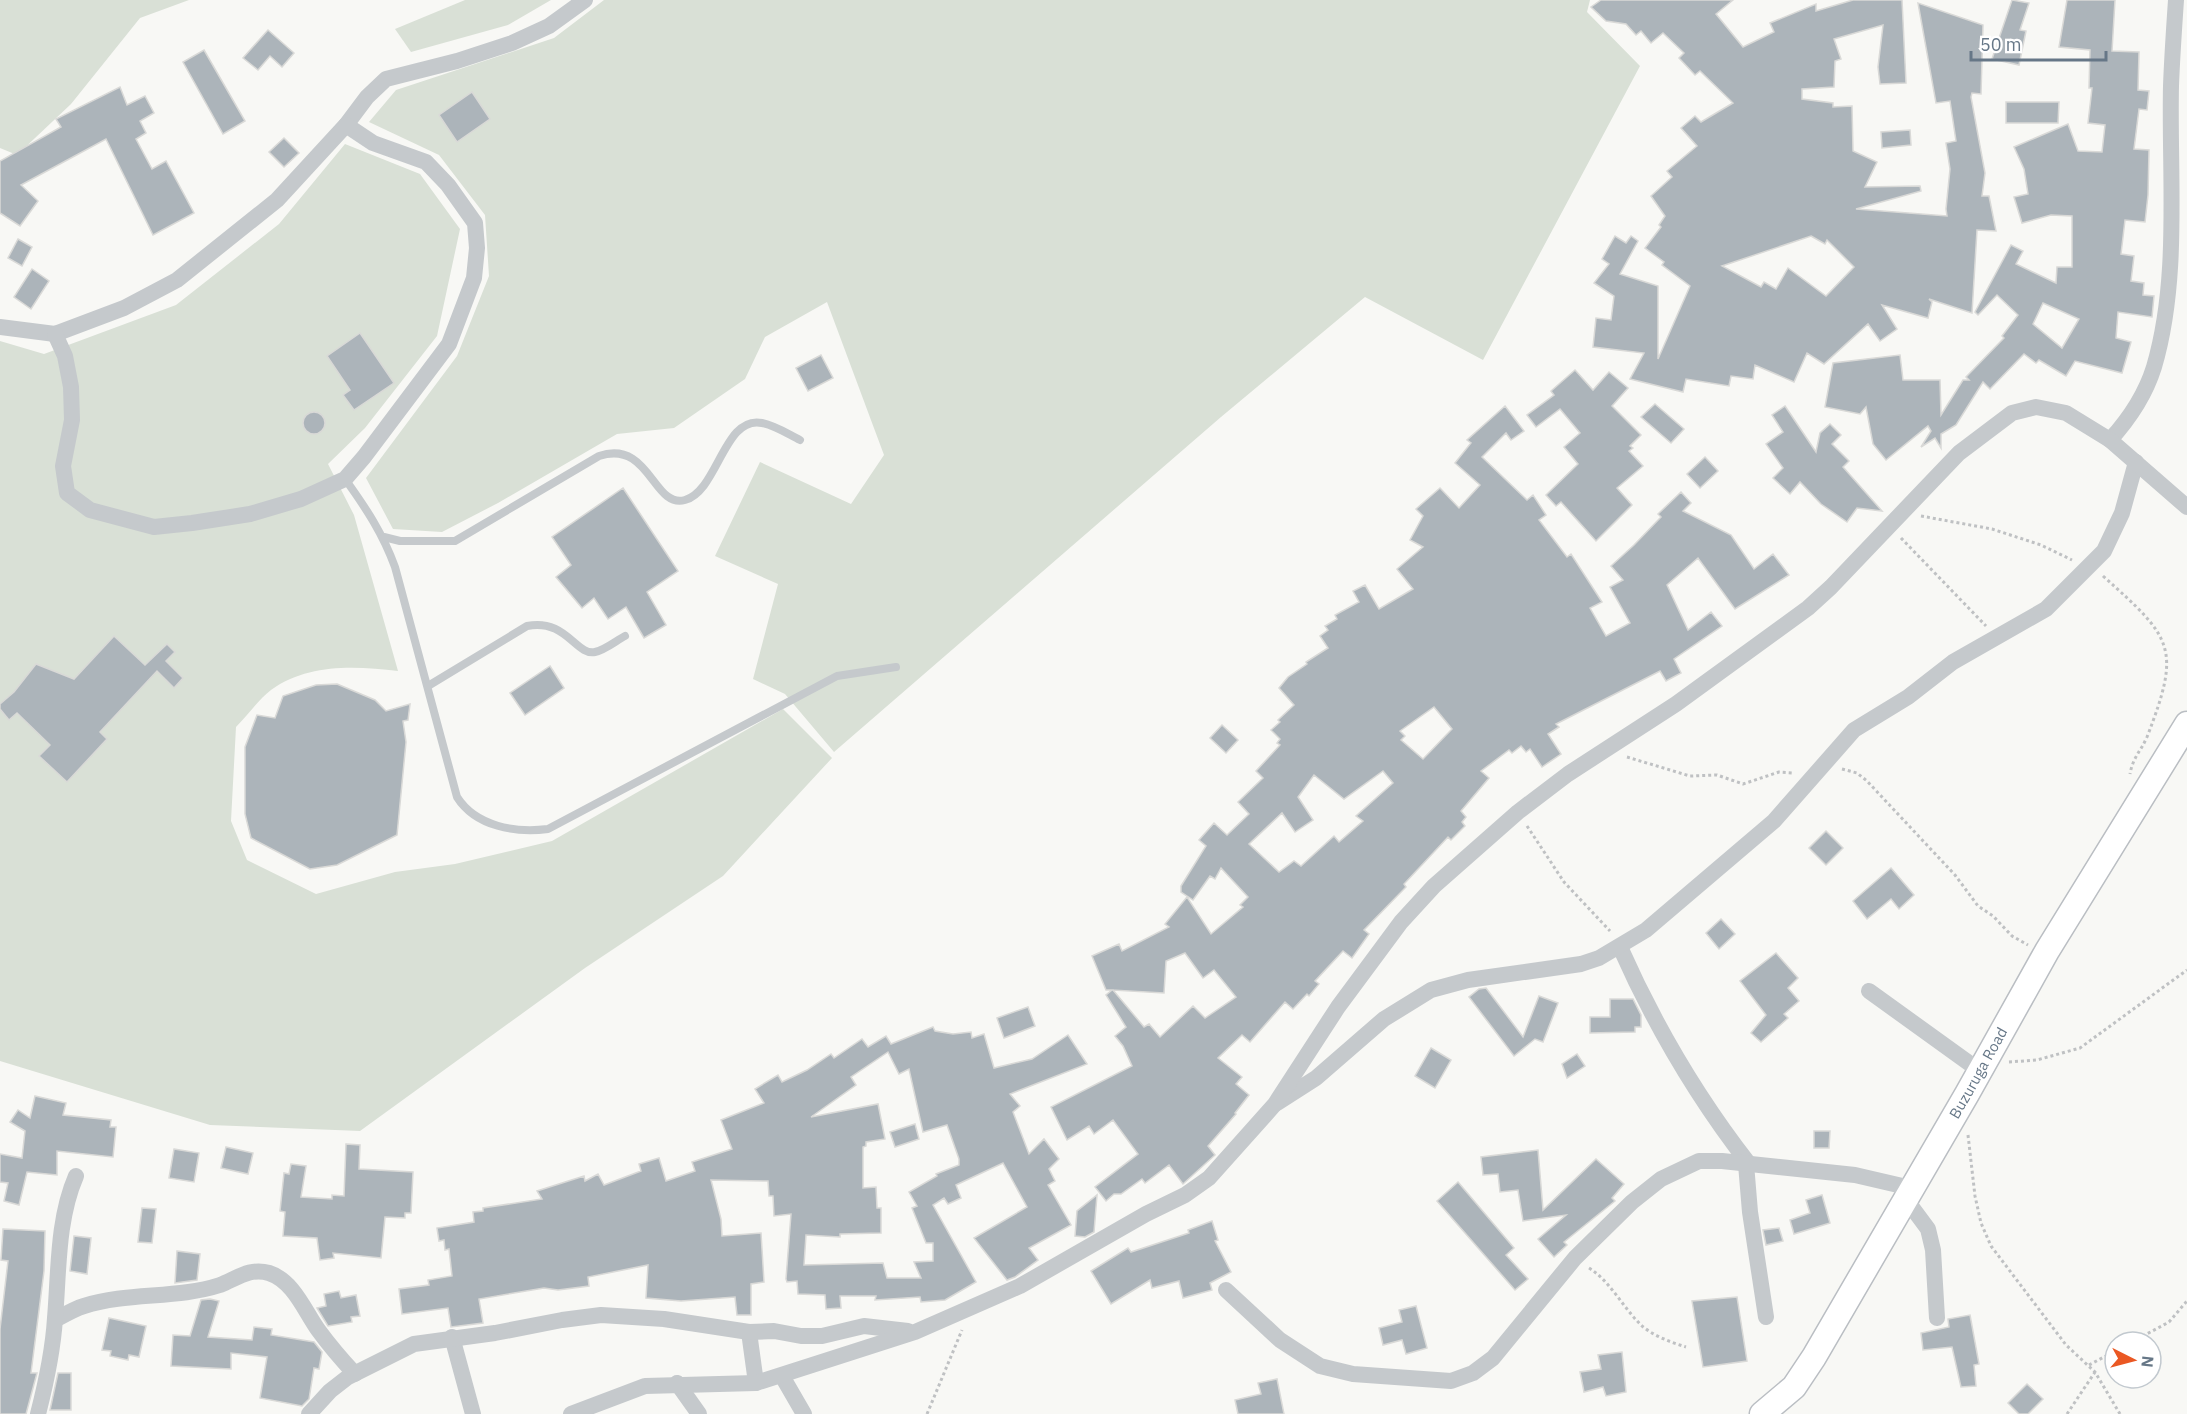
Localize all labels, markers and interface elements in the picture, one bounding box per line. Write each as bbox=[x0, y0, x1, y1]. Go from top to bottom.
scale bar bbox=[1971, 24, 2106, 62]
text: 50 m bbox=[1980, 33, 2022, 56]
street label: Buzuruga Road bbox=[1945, 1024, 2011, 1122]
north arrow bbox=[2103, 1330, 2163, 1390]
text: N bbox=[2137, 1355, 2158, 1368]

